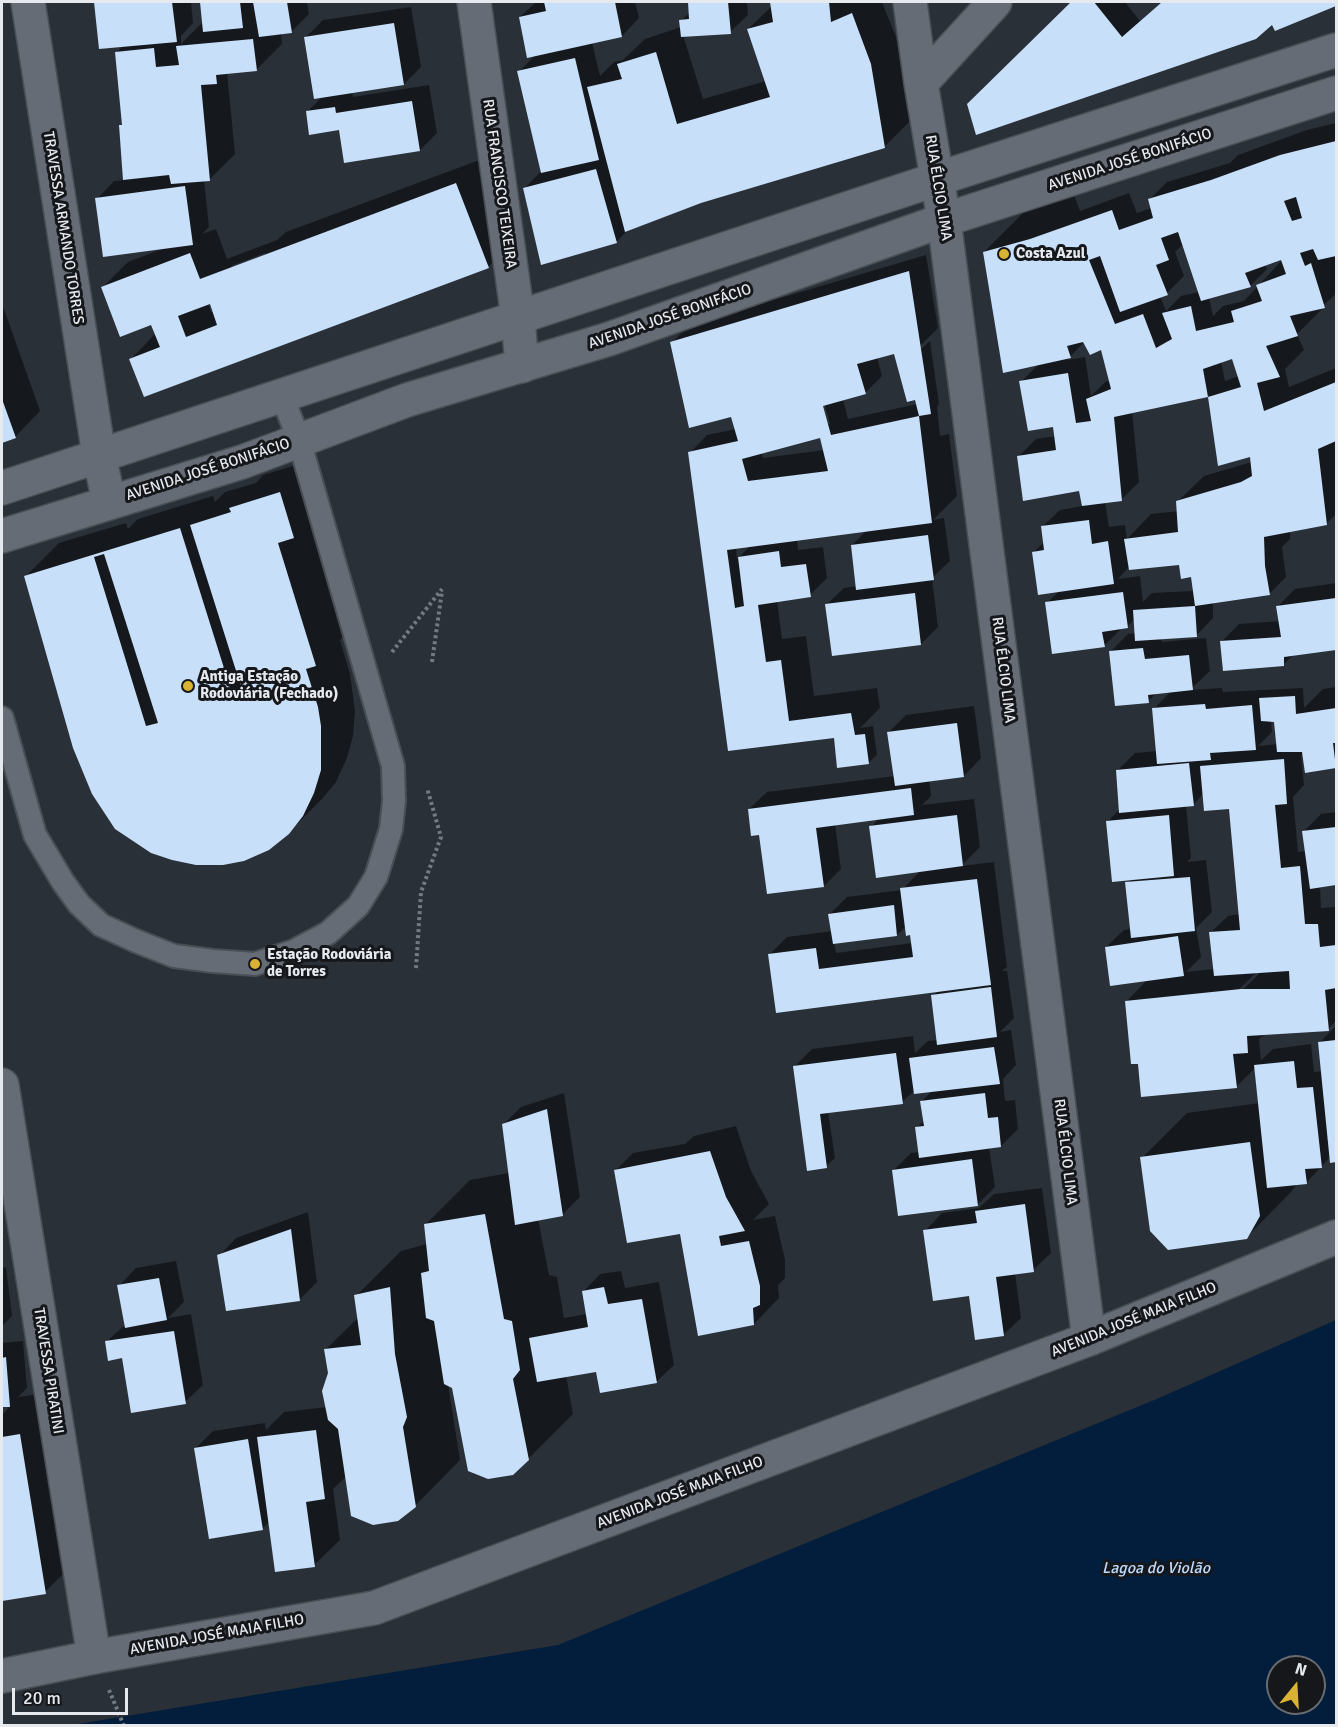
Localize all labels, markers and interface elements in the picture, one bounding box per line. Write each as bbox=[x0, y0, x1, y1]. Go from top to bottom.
street label: RUA FRANCISCO TEIXEIRA bbox=[478, 98, 520, 270]
street label: AVENIDA JOSÉ BONIFÁCIO bbox=[1046, 125, 1214, 195]
street label: TRAVESSA ARMANDO TORRES bbox=[39, 130, 87, 326]
street label: RUA ÉLCIO LIMA bbox=[921, 134, 955, 242]
place label: Costa Azul bbox=[1016, 245, 1085, 263]
marker: Costa Azul bbox=[997, 247, 1011, 261]
street label: AVENIDA JOSÉ BONIFÁCIO bbox=[586, 281, 754, 353]
street label: AVENIDA JOSÉ BONIFÁCIO bbox=[124, 435, 292, 505]
street label: RUA ÉLCIO LIMA bbox=[988, 616, 1018, 724]
place label: Antiga Estação Rodoviária (Fechado) bbox=[200, 668, 338, 703]
marker: Antiga Estação Rodoviária (Fechado) bbox=[181, 679, 195, 693]
place label: Estação Rodoviária de Torres bbox=[267, 946, 391, 981]
marker: Estação Rodoviária de Torres bbox=[248, 957, 262, 971]
street label: RUA ÉLCIO LIMA bbox=[1050, 1098, 1080, 1206]
street label: AVENIDA JOSÉ MAIA FILHO bbox=[1049, 1279, 1219, 1361]
street label: TRAVESSA PIRATINI bbox=[29, 1307, 67, 1435]
street label: AVENIDA JOSÉ MAIA FILHO bbox=[594, 1453, 766, 1533]
water label: Lagoa do Violão bbox=[1102, 1559, 1210, 1579]
street label: AVENIDA JOSÉ MAIA FILHO bbox=[128, 1611, 306, 1659]
north arrow bbox=[1266, 1655, 1326, 1715]
text: N bbox=[1293, 1659, 1309, 1681]
scale bar bbox=[15, 1676, 130, 1714]
text: 20 m bbox=[23, 1687, 61, 1709]

